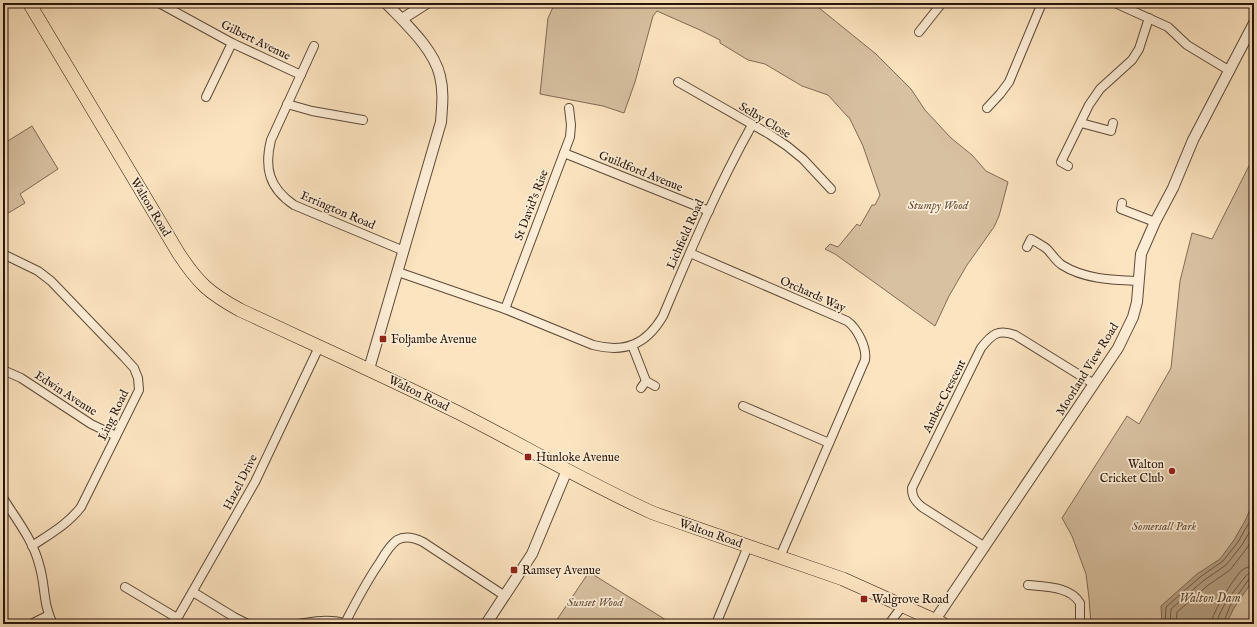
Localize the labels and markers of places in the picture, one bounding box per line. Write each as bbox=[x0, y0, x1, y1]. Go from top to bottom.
place label: Foljambe Avenue bbox=[391, 332, 477, 347]
marker: Foljambe Avenue bbox=[378, 334, 388, 344]
place label: Hunloke Avenue bbox=[536, 450, 620, 465]
marker: Hunloke Avenue bbox=[523, 452, 533, 462]
place label: Walton Cricket Club bbox=[1100, 457, 1165, 486]
marker: Walton Cricket Club bbox=[1167, 466, 1177, 476]
place label: Ramsey Avenue bbox=[522, 563, 601, 578]
marker: Ramsey Avenue bbox=[509, 565, 519, 575]
place label: Walgrove Road bbox=[872, 592, 950, 607]
marker: Walgrove Road bbox=[859, 594, 869, 604]

